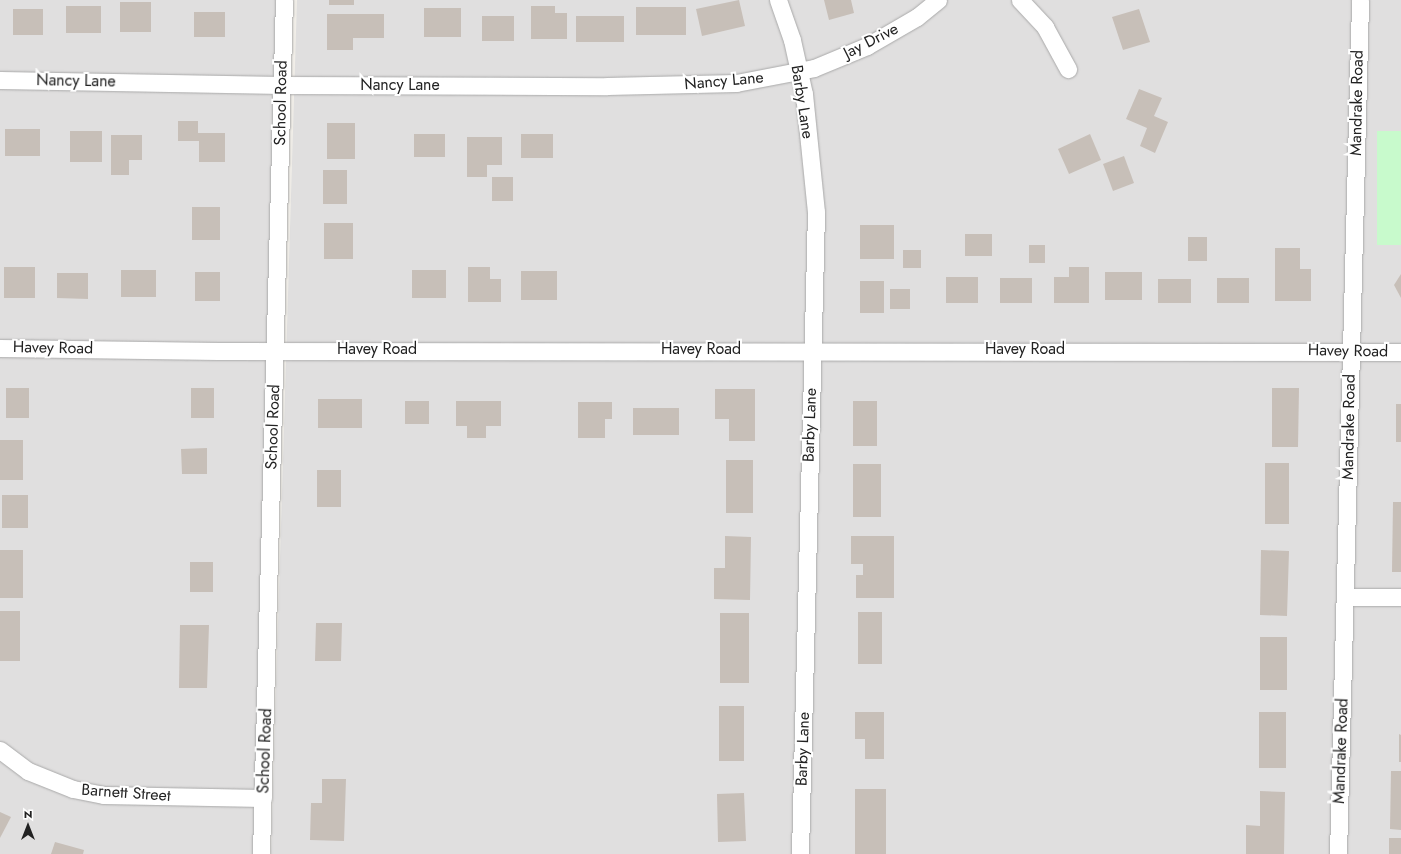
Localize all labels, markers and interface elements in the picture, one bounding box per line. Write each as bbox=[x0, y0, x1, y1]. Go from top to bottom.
street label: Jay Drive bbox=[840, 19, 902, 63]
street label: Mandrake Road bbox=[1346, 50, 1368, 156]
street label: School Road bbox=[271, 60, 291, 146]
street label: Barby Lane bbox=[787, 64, 817, 140]
street label: Nancy Lane bbox=[684, 68, 764, 94]
street label: Nancy Lane bbox=[36, 71, 116, 91]
street label: Nancy Lane bbox=[360, 75, 440, 95]
street label: Havey Road bbox=[13, 338, 93, 358]
street label: Havey Road bbox=[337, 339, 417, 359]
street label: Havey Road bbox=[661, 339, 741, 359]
street label: Havey Road bbox=[985, 339, 1065, 359]
street label: Havey Road bbox=[1308, 341, 1388, 361]
street label: Mandrake Road bbox=[1338, 374, 1360, 480]
street label: School Road bbox=[262, 384, 284, 470]
street label: Barby Lane bbox=[799, 388, 821, 462]
street label: Mandrake Road bbox=[1330, 698, 1352, 804]
street label: School Road bbox=[254, 708, 276, 794]
street label: Barby Lane bbox=[792, 712, 814, 786]
street label: Barnett Street bbox=[81, 780, 171, 806]
north arrow bbox=[8, 806, 48, 846]
text: N bbox=[24, 806, 32, 822]

